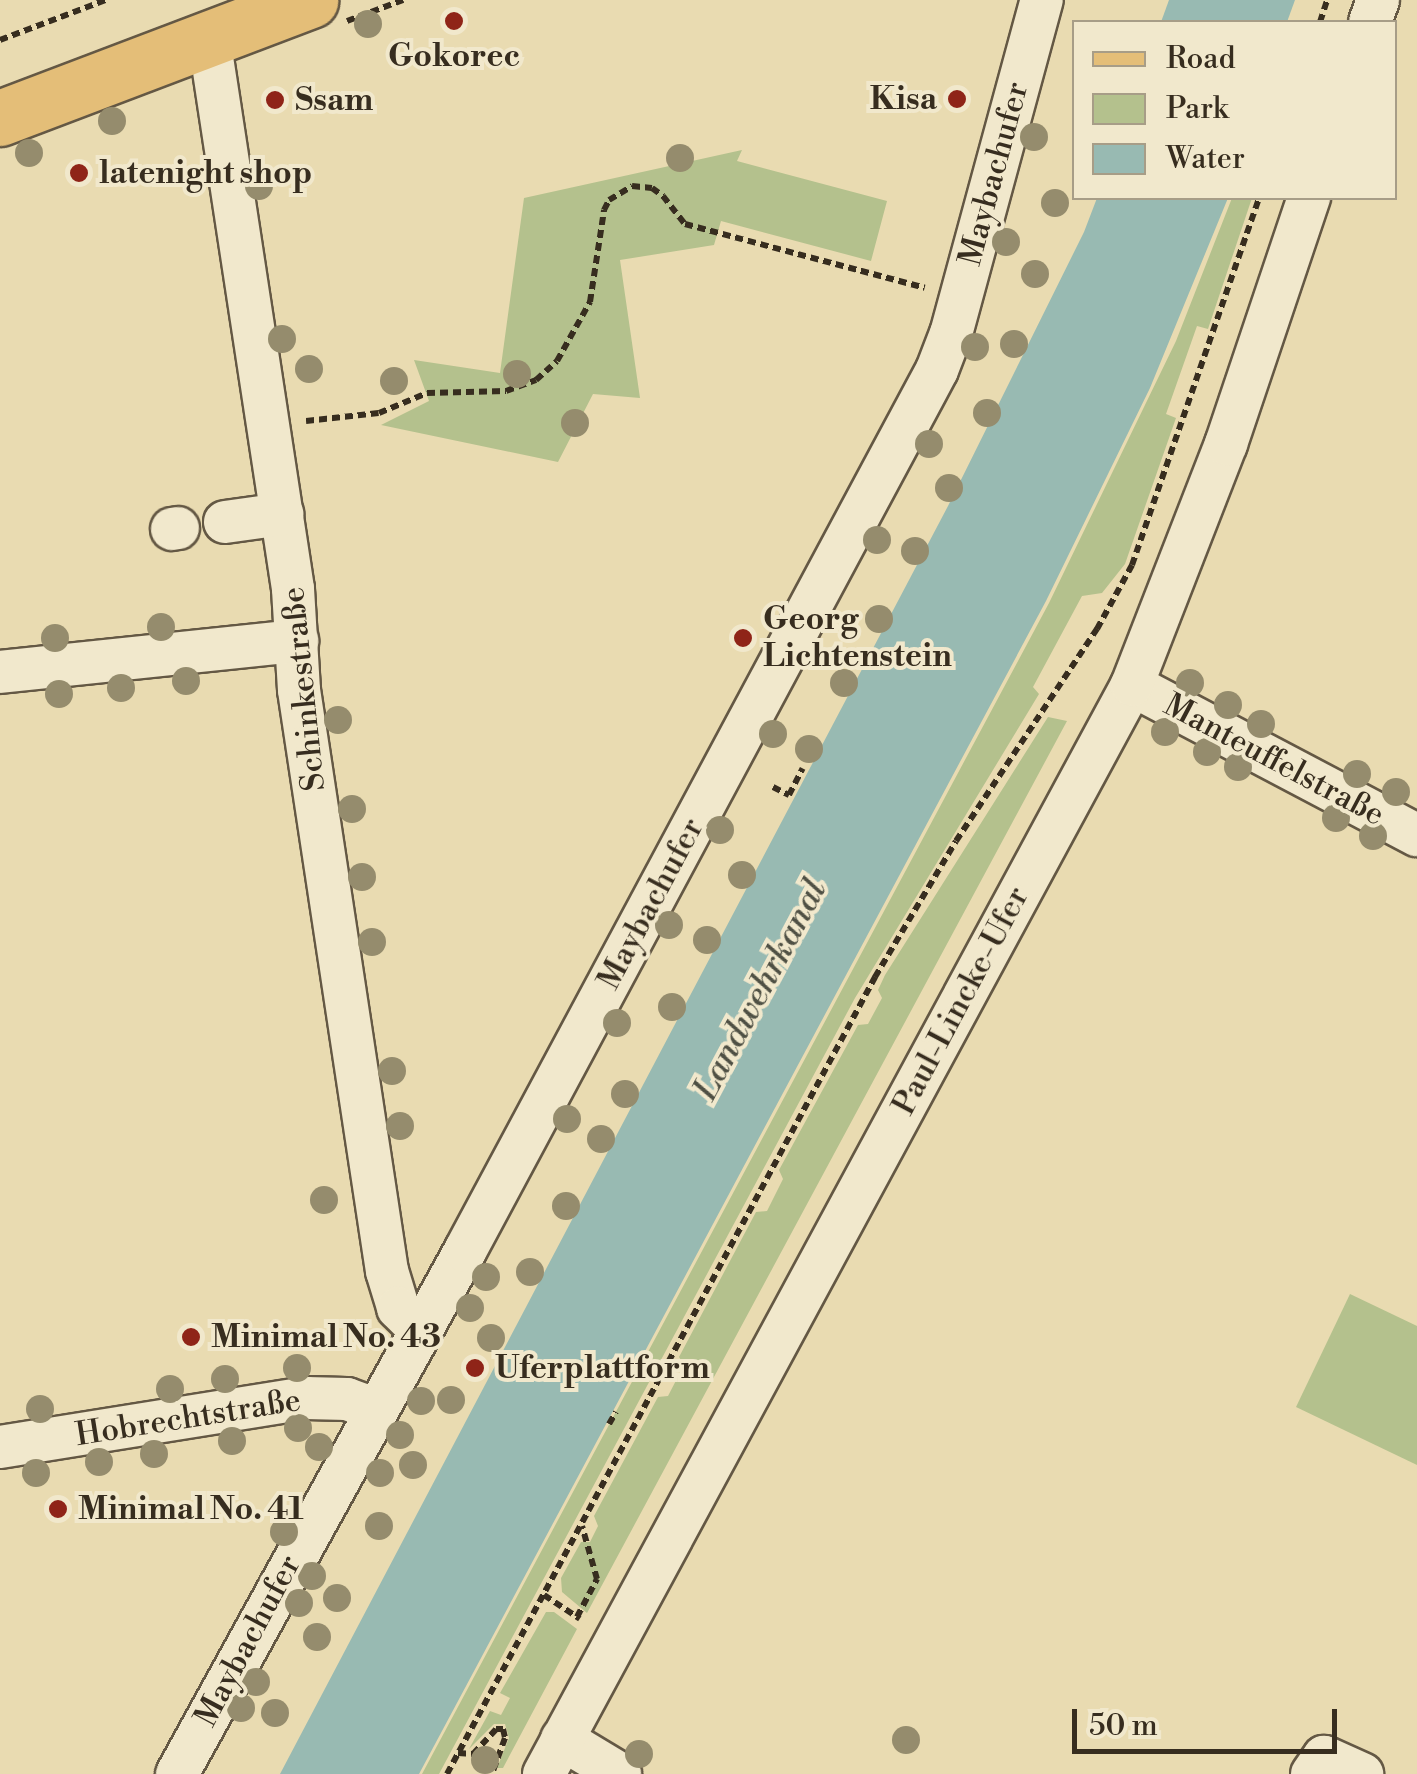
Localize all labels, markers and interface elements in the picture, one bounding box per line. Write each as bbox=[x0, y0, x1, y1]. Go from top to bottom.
marker: Gokorec bbox=[443, 10, 465, 32]
legend bbox=[1072, 20, 1397, 200]
place label: Gokorec bbox=[388, 37, 520, 75]
text: Road bbox=[1166, 40, 1236, 78]
street label: Maybachufer bbox=[951, 78, 1037, 270]
place label: Kisa bbox=[870, 80, 937, 118]
place label: Ssam bbox=[295, 81, 373, 119]
marker: Kisa bbox=[946, 88, 968, 110]
marker: Ssam bbox=[264, 89, 286, 111]
text: Park bbox=[1166, 90, 1228, 128]
text: Water bbox=[1166, 140, 1245, 178]
place label: latenight shop bbox=[99, 154, 312, 192]
marker: latenight shop bbox=[68, 162, 90, 184]
street label: Schinkestraße bbox=[274, 585, 334, 793]
place label: Georg Lichtenstein bbox=[763, 601, 952, 676]
marker: Georg Lichtenstein bbox=[732, 627, 754, 649]
street label: Manteuffelstraße bbox=[1157, 686, 1391, 834]
street label: Maybachufer bbox=[590, 812, 712, 996]
water label: Landwehrkanal bbox=[685, 872, 837, 1108]
street label: Paul-Lincke-Ufer bbox=[885, 880, 1037, 1122]
place label: Minimal No. 43 bbox=[211, 1318, 441, 1356]
marker: Minimal No. 43 bbox=[180, 1326, 202, 1348]
place label: Uferplattform bbox=[495, 1349, 710, 1387]
marker: Uferplattform bbox=[464, 1357, 486, 1379]
street label: Hobrechtstraße bbox=[73, 1381, 303, 1455]
place label: Minimal No. 41 bbox=[78, 1490, 304, 1528]
marker: Minimal No. 41 bbox=[47, 1498, 69, 1520]
street label: Maybachufer bbox=[187, 1549, 309, 1733]
scale bar bbox=[1077, 1689, 1342, 1751]
text: 50 m bbox=[1089, 1707, 1158, 1745]

